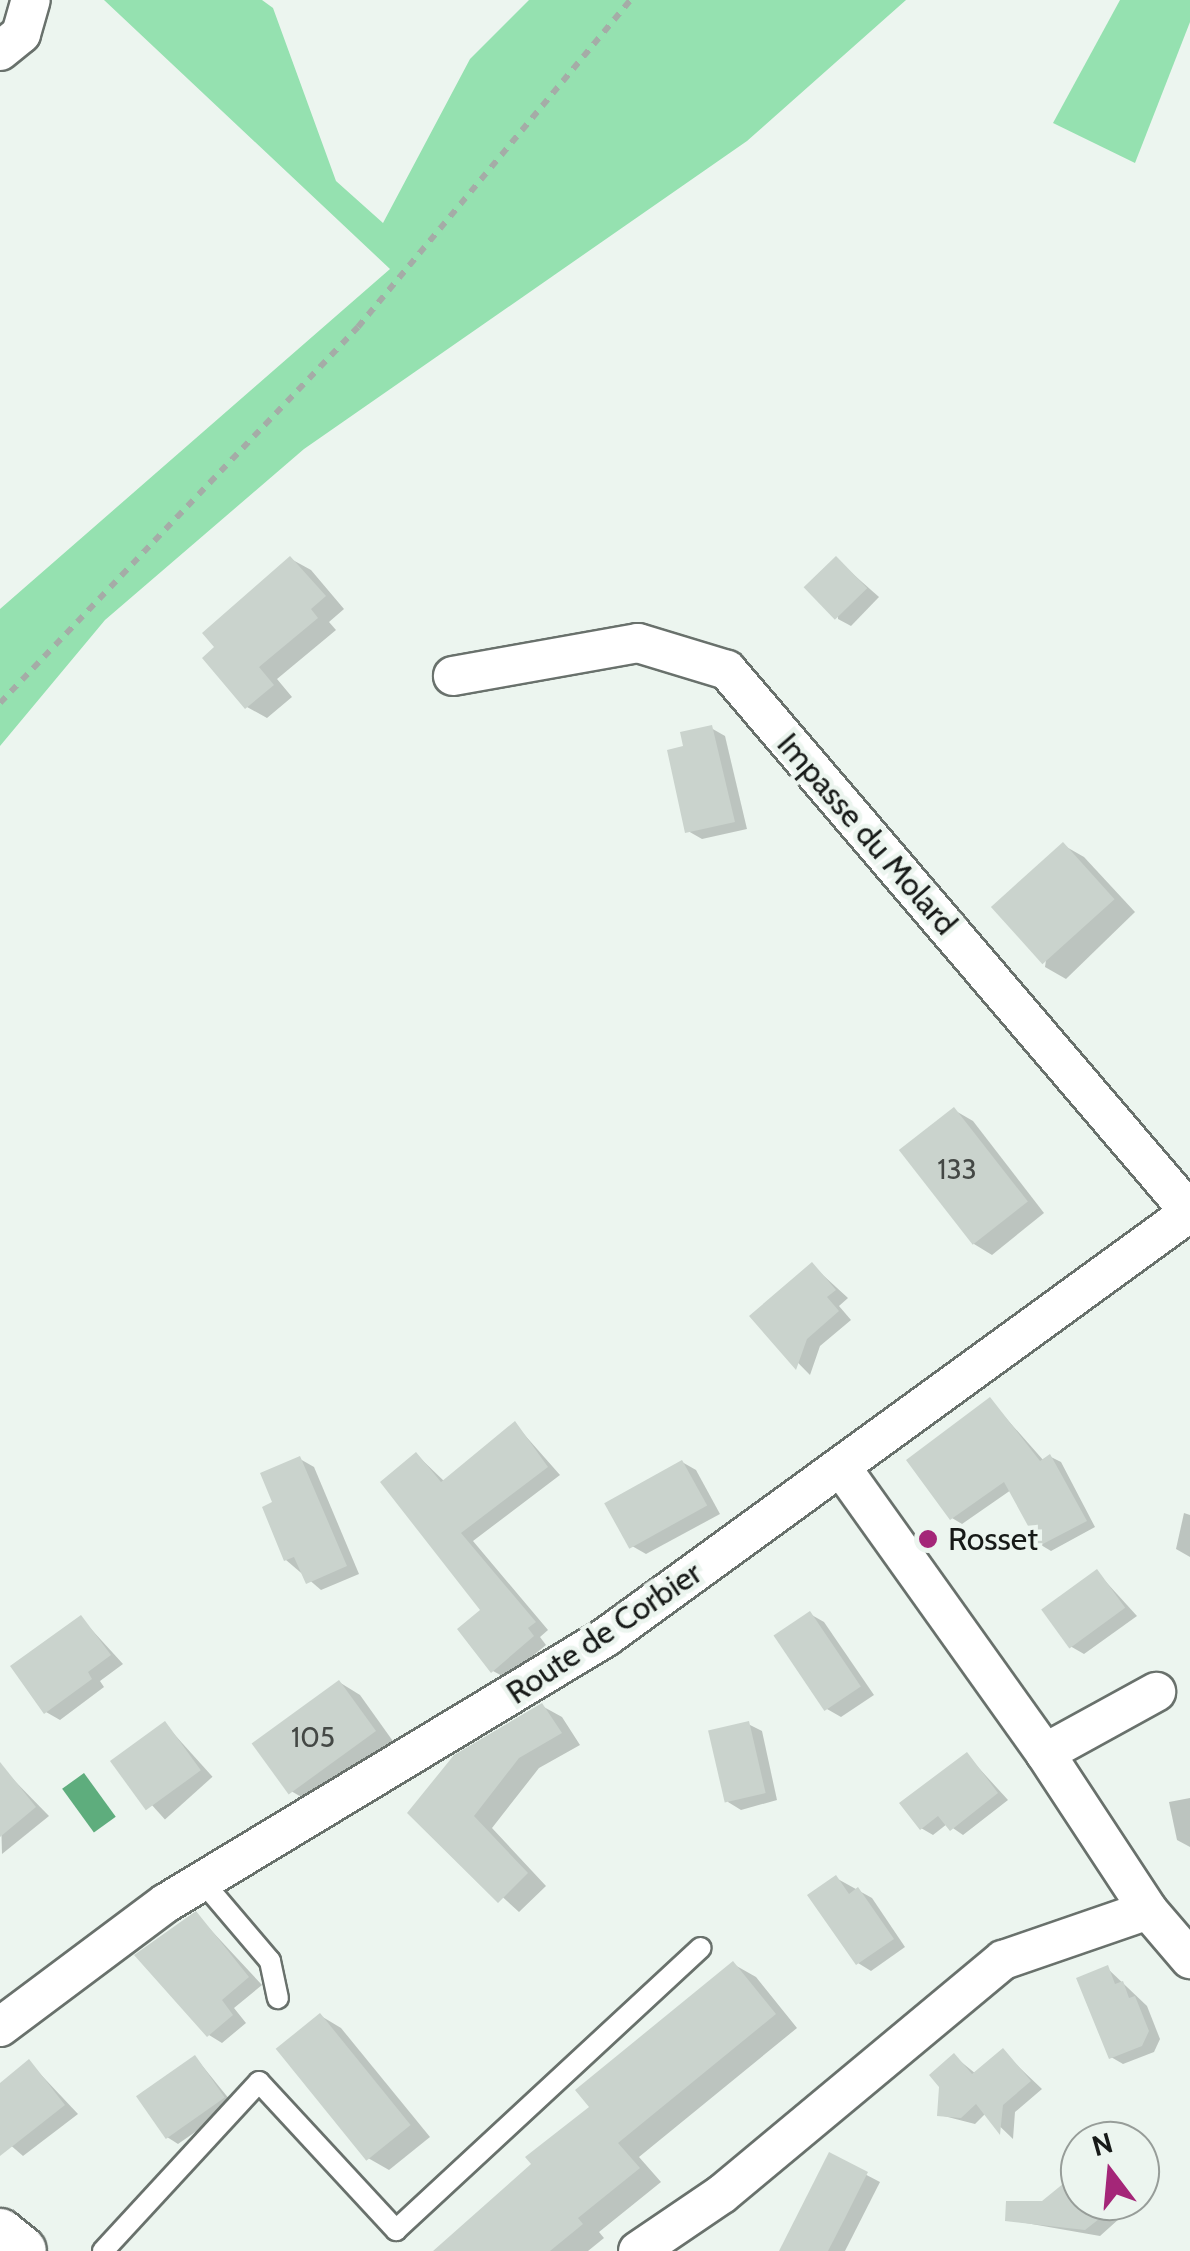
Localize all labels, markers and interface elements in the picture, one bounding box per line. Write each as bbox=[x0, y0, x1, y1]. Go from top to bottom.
street label: Impasse du Molard bbox=[769, 725, 965, 943]
house number: 133 bbox=[937, 1152, 977, 1186]
place label: Rosset bbox=[948, 1520, 1038, 1558]
marker: Rosset bbox=[917, 1528, 939, 1550]
street label: Route de Corbier bbox=[499, 1554, 709, 1712]
house number: 105 bbox=[291, 1720, 335, 1754]
north arrow bbox=[1060, 2121, 1160, 2221]
text: N bbox=[1088, 2125, 1116, 2163]

